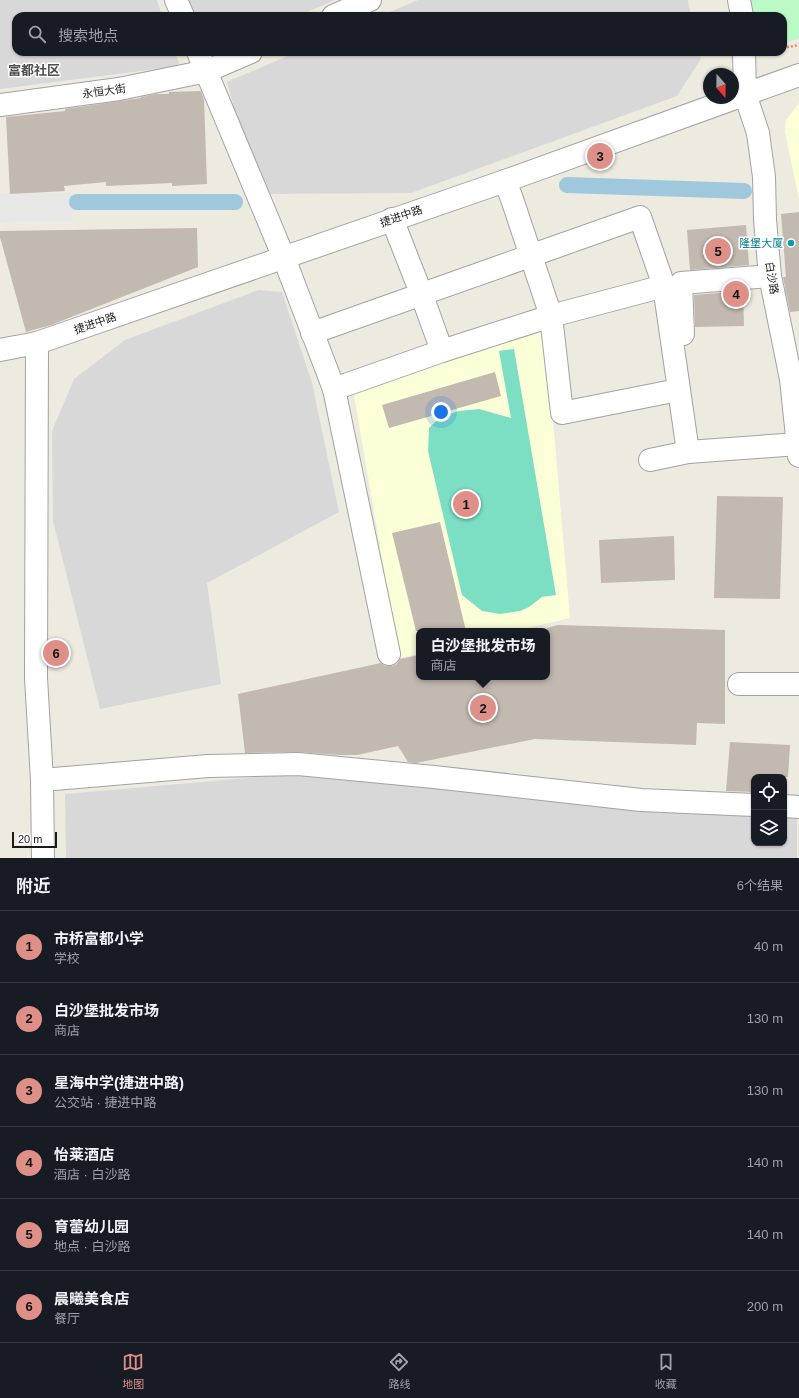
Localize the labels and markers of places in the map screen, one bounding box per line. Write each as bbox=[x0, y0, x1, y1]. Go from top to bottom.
pin: 3 bbox=[587, 141, 613, 171]
pin: 5 bbox=[705, 236, 731, 266]
place label: 隆堡大厦 bbox=[739, 237, 783, 249]
marker: 隆堡大厦 bbox=[786, 238, 796, 248]
pin: 4 bbox=[723, 279, 749, 309]
pin: 1 bbox=[453, 489, 479, 519]
pin: 6 bbox=[43, 638, 69, 668]
pin: 2 bbox=[470, 693, 496, 723]

